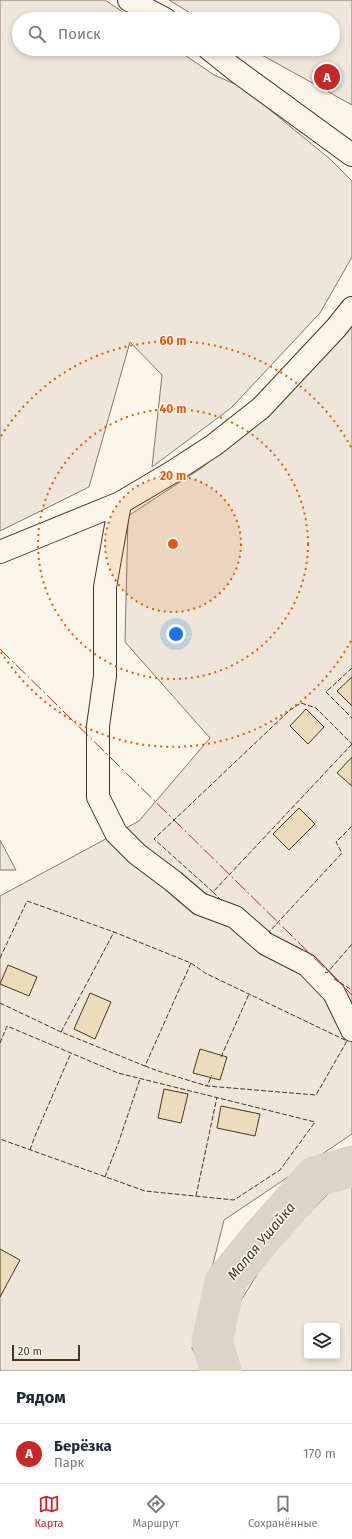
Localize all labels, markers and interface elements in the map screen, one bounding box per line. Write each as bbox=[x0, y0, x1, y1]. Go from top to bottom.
search box bbox=[12, 12, 340, 56]
icon: search bbox=[26, 23, 48, 45]
text: Поиск bbox=[58, 25, 101, 43]
pin: A bbox=[314, 62, 340, 92]
text: 60 m bbox=[160, 334, 186, 348]
text: 40 m bbox=[160, 402, 186, 416]
text: 20 m bbox=[160, 469, 186, 483]
centre of rings bbox=[166, 537, 180, 551]
your location bbox=[166, 624, 186, 644]
water label: Малая Ушайка bbox=[224, 1199, 299, 1284]
map controls bbox=[304, 1323, 340, 1359]
button: layers bbox=[304, 1323, 340, 1359]
scale bar bbox=[12, 1343, 80, 1362]
text: 20 m bbox=[18, 1345, 42, 1358]
text: Рядом bbox=[16, 1387, 66, 1408]
text: Берёзка bbox=[54, 1437, 112, 1455]
text: A bbox=[25, 1446, 33, 1461]
text: 170 m bbox=[303, 1446, 336, 1461]
text: Парк bbox=[54, 1455, 84, 1470]
tab: Карта bbox=[34, 1493, 64, 1530]
tab: Маршрут bbox=[132, 1493, 179, 1530]
tab: Сохранённые bbox=[248, 1493, 318, 1530]

